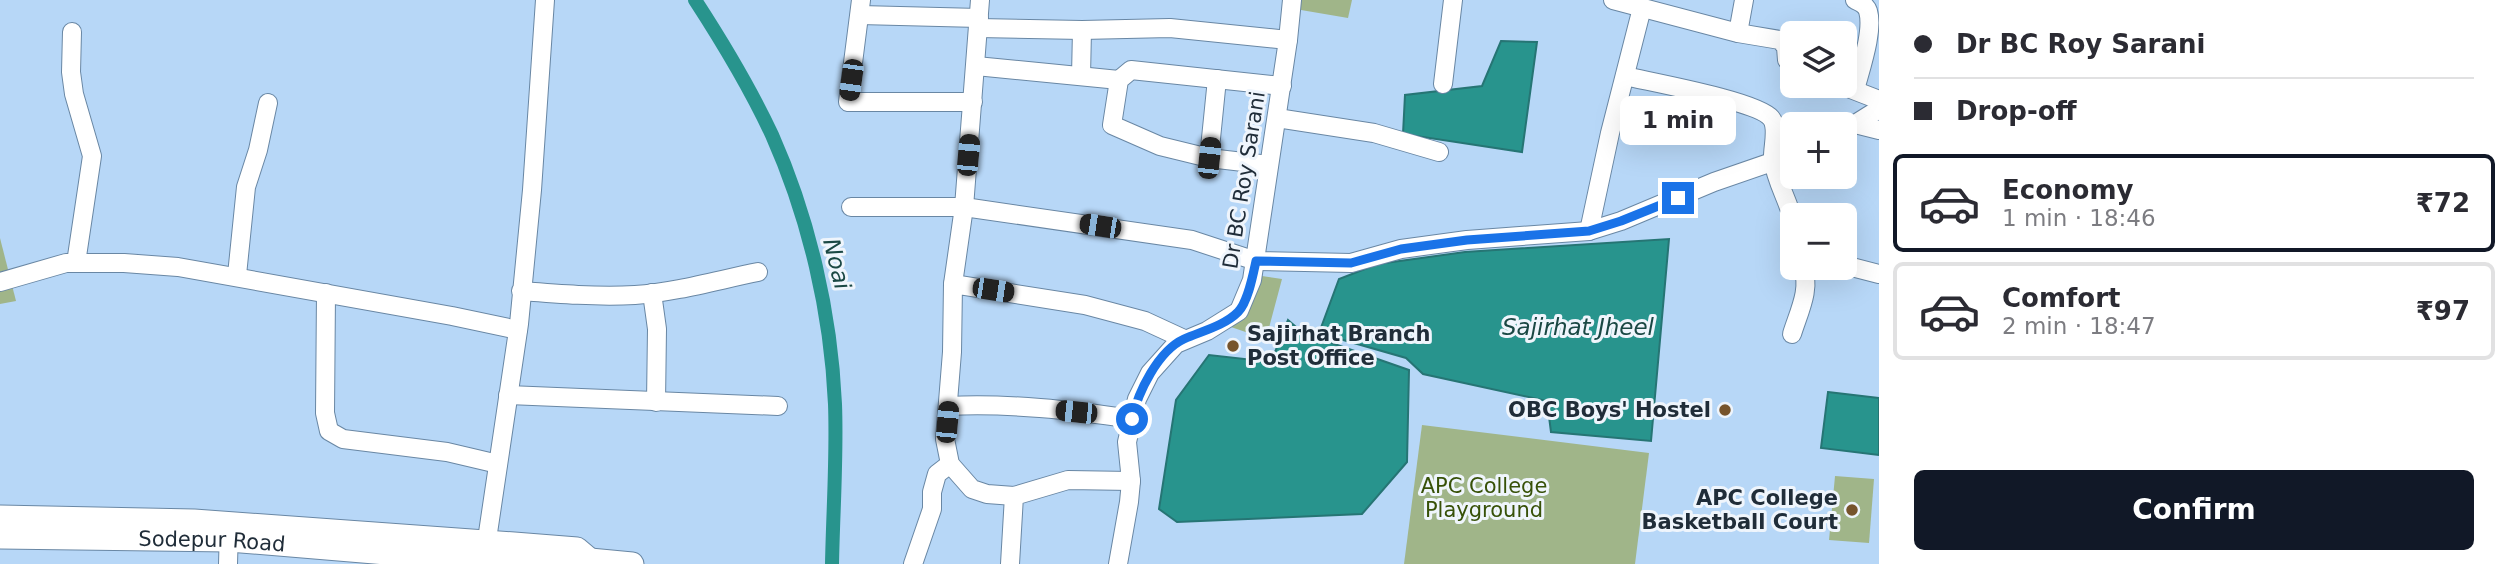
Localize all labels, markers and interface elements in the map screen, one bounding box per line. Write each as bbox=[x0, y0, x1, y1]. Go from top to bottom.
map controls bbox=[1780, 21, 1857, 280]
button: layers bbox=[1780, 21, 1857, 98]
text: Dr BC Roy Sarani bbox=[1956, 29, 2205, 59]
car bbox=[838, 58, 865, 102]
street label: Dr BC Roy Sarani bbox=[1218, 90, 1270, 270]
callout: 1 min bbox=[1620, 96, 1736, 146]
text: Drop-off bbox=[1956, 96, 2077, 126]
text: 1 min bbox=[1642, 107, 1714, 133]
button: + bbox=[1780, 112, 1857, 189]
car bbox=[956, 133, 981, 177]
car bbox=[1197, 136, 1222, 180]
icon: car bbox=[1918, 172, 1981, 235]
text: Economy bbox=[2002, 175, 2133, 205]
route end bbox=[1662, 182, 1694, 214]
text: ₹72 bbox=[2416, 188, 2470, 218]
button: − bbox=[1780, 203, 1857, 280]
text: 1 min · 18:46 bbox=[2002, 205, 2156, 231]
car bbox=[1078, 212, 1123, 240]
water label: Noai bbox=[818, 236, 856, 293]
car bbox=[971, 276, 1016, 304]
icon: car bbox=[1918, 280, 1981, 343]
text: Comfort bbox=[2002, 283, 2120, 313]
text: ₹97 bbox=[2416, 296, 2470, 326]
text: 2 min · 18:47 bbox=[2002, 313, 2156, 339]
water label: Sajirhat Jheel bbox=[1502, 314, 1655, 340]
place label: Sajirhat Branch Post Office bbox=[1247, 322, 1430, 370]
marker: Sajirhat Branch Post Office bbox=[1225, 338, 1241, 354]
place label: OBC Boys' Hostel bbox=[1508, 398, 1711, 422]
car bbox=[1055, 399, 1098, 425]
car bbox=[935, 400, 960, 444]
marker: OBC Boys' Hostel bbox=[1717, 402, 1733, 418]
route start bbox=[1116, 403, 1148, 435]
button: Confirm bbox=[1914, 470, 2474, 550]
park label: APC College Playground bbox=[1421, 474, 1547, 522]
place label: APC College Basketball Court bbox=[1642, 486, 1838, 534]
marker: APC College Basketball Court bbox=[1844, 502, 1860, 518]
street label: Sodepur Road bbox=[138, 527, 286, 557]

